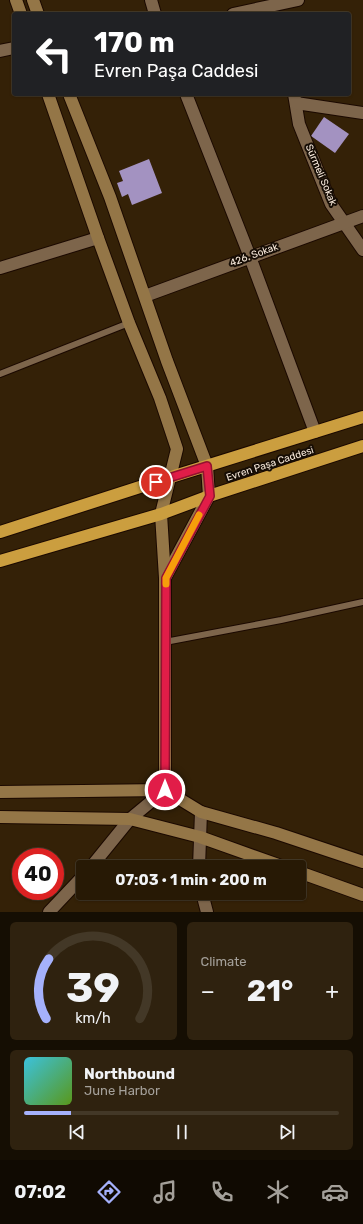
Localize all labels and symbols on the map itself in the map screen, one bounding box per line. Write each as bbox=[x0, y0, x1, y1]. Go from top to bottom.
street label: Sürmeli Sokak bbox=[303, 142, 340, 208]
street label: 426. Sokak bbox=[228, 240, 281, 269]
street label: Evren Paşa Caddesi bbox=[225, 444, 315, 484]
pin bbox=[139, 465, 173, 499]
position arrow bbox=[144, 769, 186, 811]
speed limit sign: 40 bbox=[12, 848, 64, 900]

